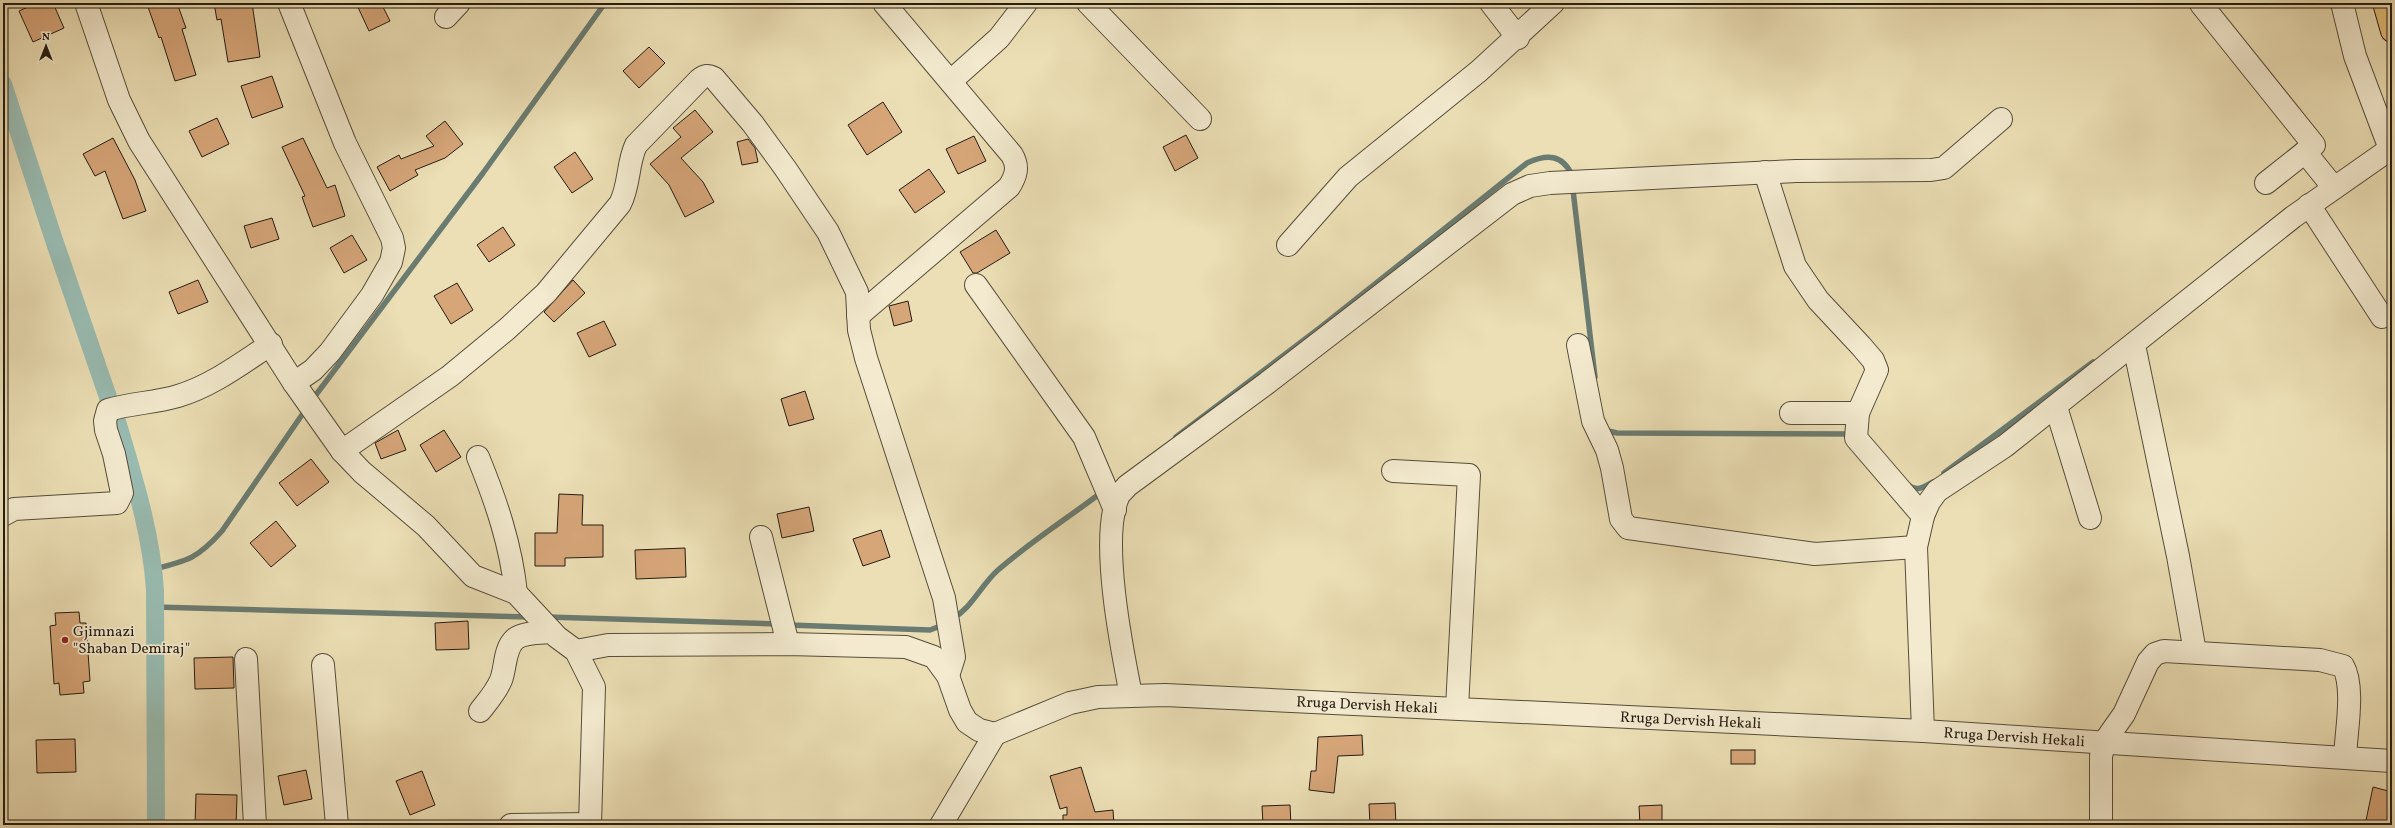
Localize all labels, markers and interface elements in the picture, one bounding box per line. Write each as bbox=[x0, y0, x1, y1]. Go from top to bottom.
north arrow bbox=[26, 26, 66, 66]
text: N bbox=[42, 30, 50, 45]
place label: Gjimnazi "Shaban Demiraj" bbox=[73, 622, 190, 660]
marker: Gjimnazi "Shaban Demiraj" bbox=[60, 635, 70, 645]
street label: Rruga Dervish Hekali bbox=[1296, 692, 1438, 720]
street label: Rruga Dervish Hekali bbox=[1619, 708, 1762, 735]
street label: Rruga Dervish Hekali bbox=[1943, 723, 2085, 753]

